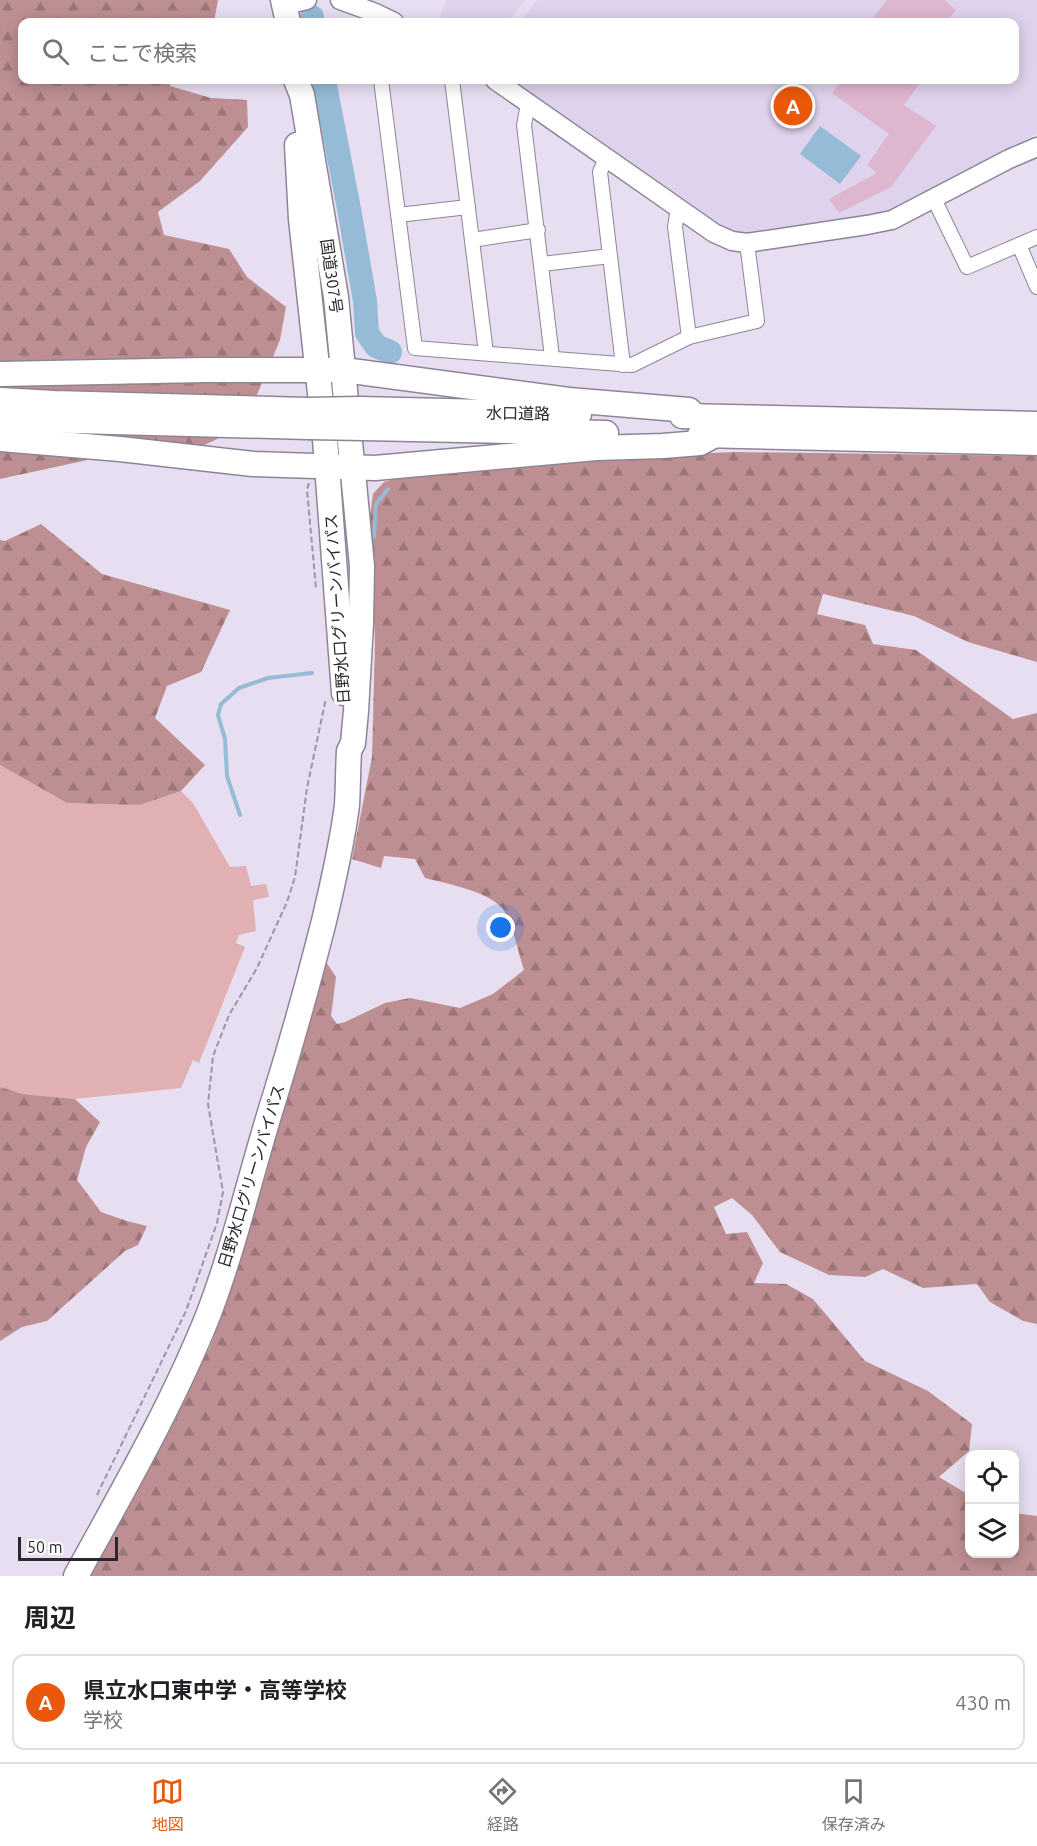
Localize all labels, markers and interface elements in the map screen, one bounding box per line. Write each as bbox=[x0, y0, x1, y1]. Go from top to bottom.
search box bbox=[18, 18, 1019, 84]
icon: search bbox=[39, 35, 72, 68]
text: ここで検索 bbox=[87, 40, 197, 65]
pin: A bbox=[774, 84, 812, 128]
street label: 国道307号 bbox=[318, 238, 346, 314]
street label: 水口道路 bbox=[486, 403, 550, 423]
street label: 日野水口グリーンバイパス bbox=[321, 513, 353, 705]
your location bbox=[486, 913, 515, 942]
street label: 日野水口グリーンバイパス bbox=[214, 1082, 288, 1270]
map controls bbox=[965, 1450, 1019, 1558]
button: locate bbox=[965, 1450, 1019, 1504]
button: layers bbox=[965, 1504, 1019, 1558]
scale bar bbox=[18, 1534, 118, 1562]
text: 50 m bbox=[27, 1538, 63, 1556]
text: 周辺 bbox=[24, 1603, 76, 1632]
text: 県立水口東中学・高等学校 bbox=[83, 1677, 347, 1702]
text: A bbox=[38, 1691, 53, 1714]
text: 430 m bbox=[955, 1691, 1011, 1714]
text: 学校 bbox=[83, 1708, 123, 1731]
tab: 地図 bbox=[151, 1775, 184, 1835]
tab: 経路 bbox=[486, 1775, 519, 1835]
tab: 保存済み bbox=[822, 1775, 886, 1835]

